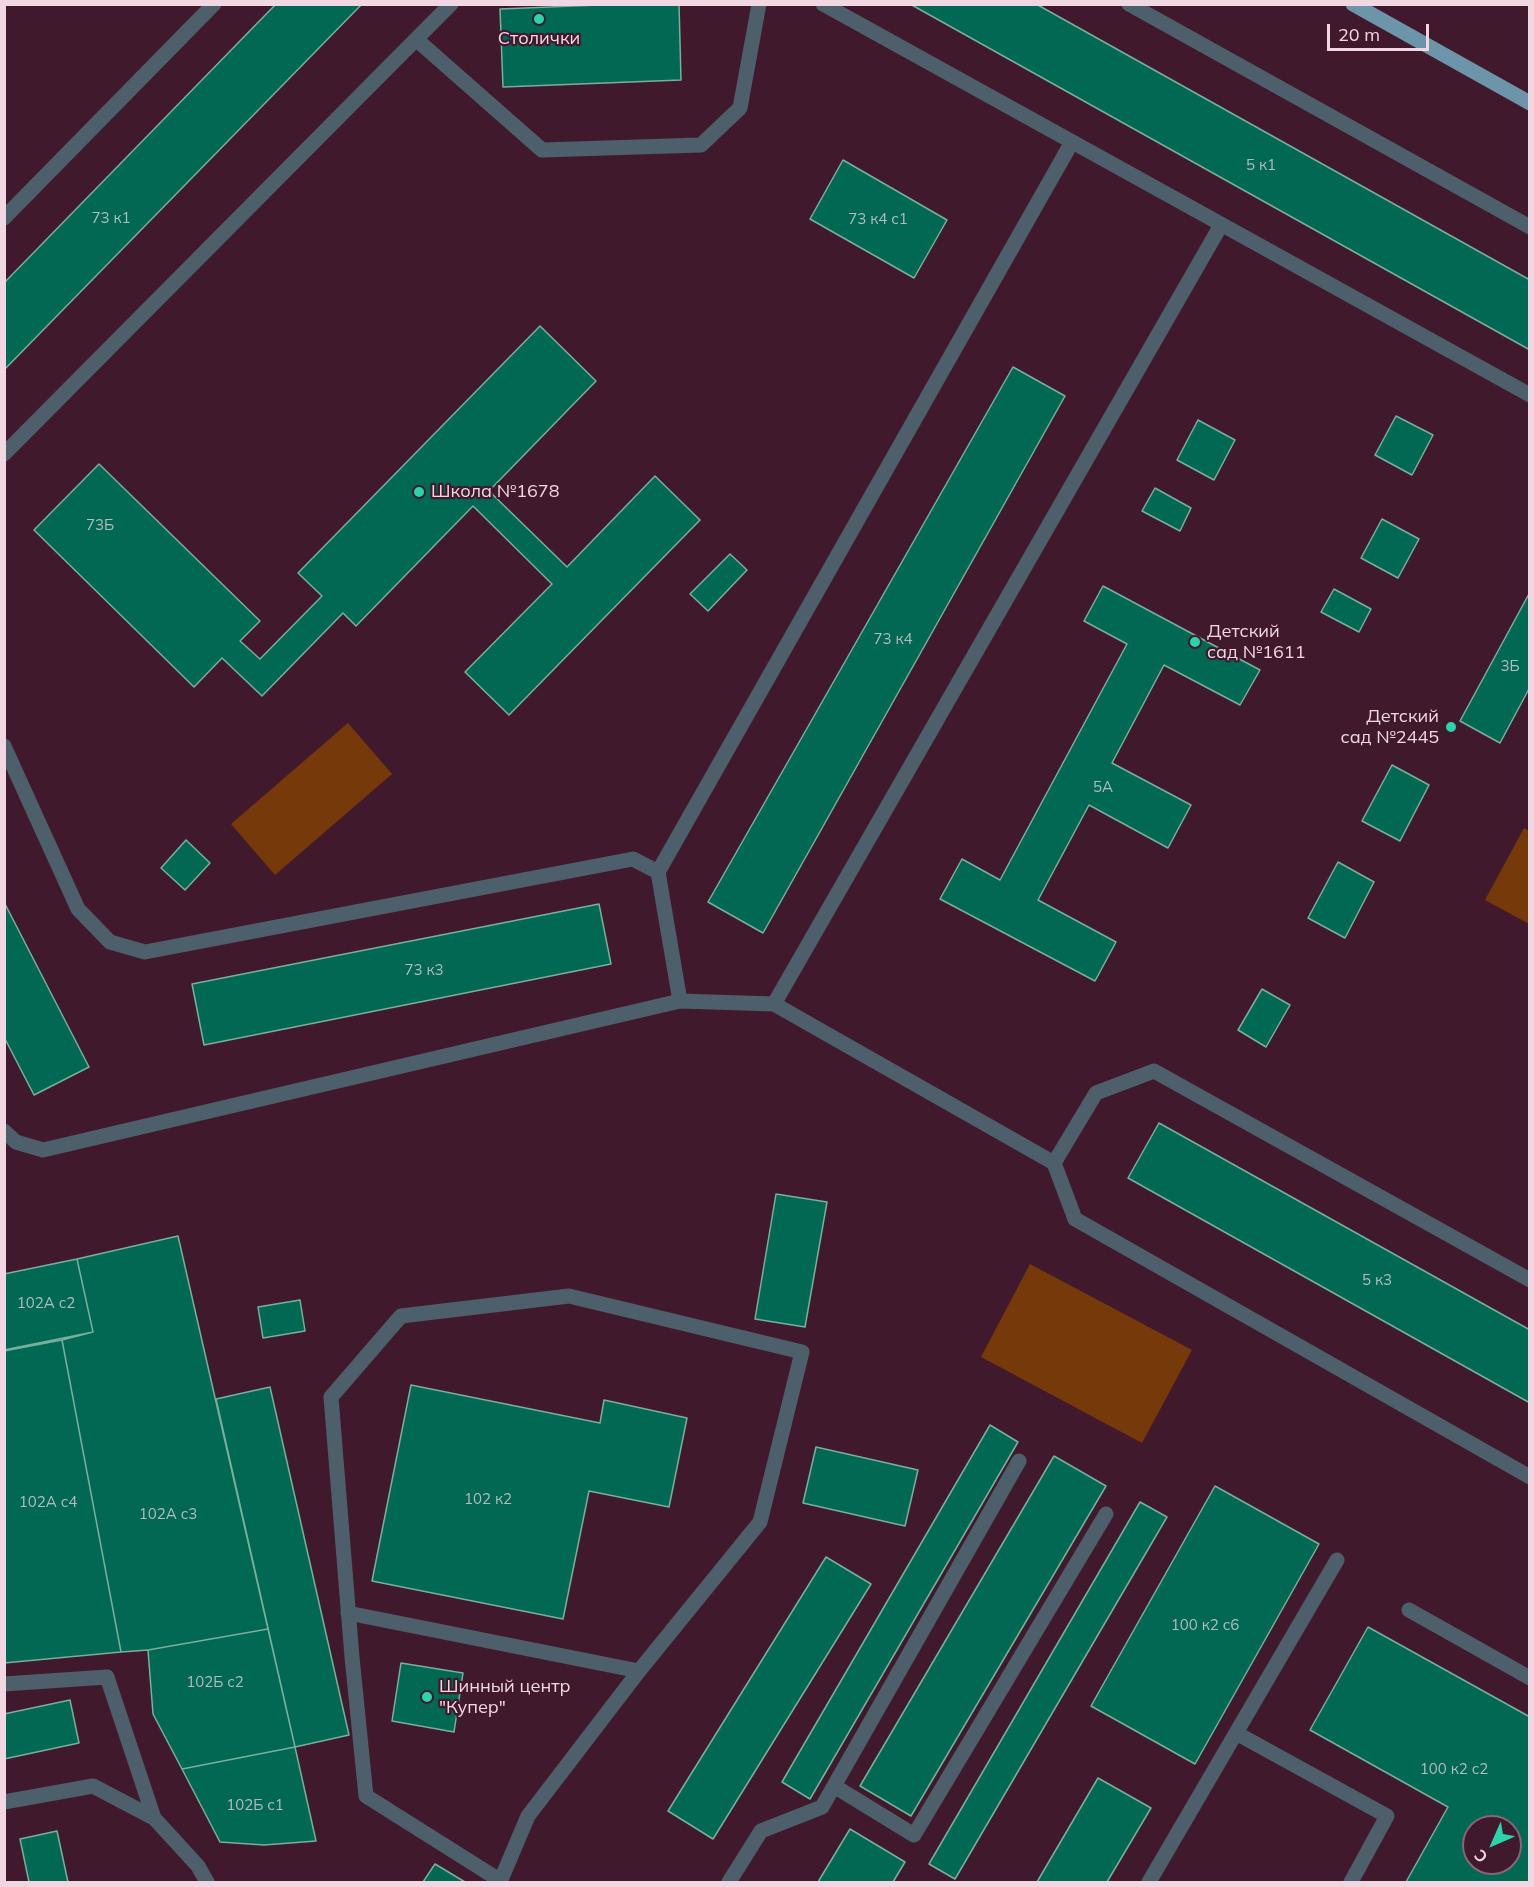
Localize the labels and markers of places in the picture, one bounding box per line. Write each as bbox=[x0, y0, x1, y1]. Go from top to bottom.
marker: Столички bbox=[532, 12, 546, 26]
place label: Столички bbox=[498, 28, 580, 50]
place label: Школа №1678 bbox=[431, 481, 559, 503]
marker: Школа №1678 bbox=[412, 485, 426, 499]
place label: Детский сад №1611 bbox=[1207, 621, 1305, 664]
marker: Детский сад №1611 bbox=[1188, 635, 1202, 649]
place label: Детский сад №2445 bbox=[1341, 706, 1439, 748]
marker: Детский сад №2445 bbox=[1444, 720, 1458, 734]
place label: Шинный центр "Купер" bbox=[439, 1676, 570, 1718]
marker: Шинный центр "Купер" bbox=[420, 1690, 434, 1704]

